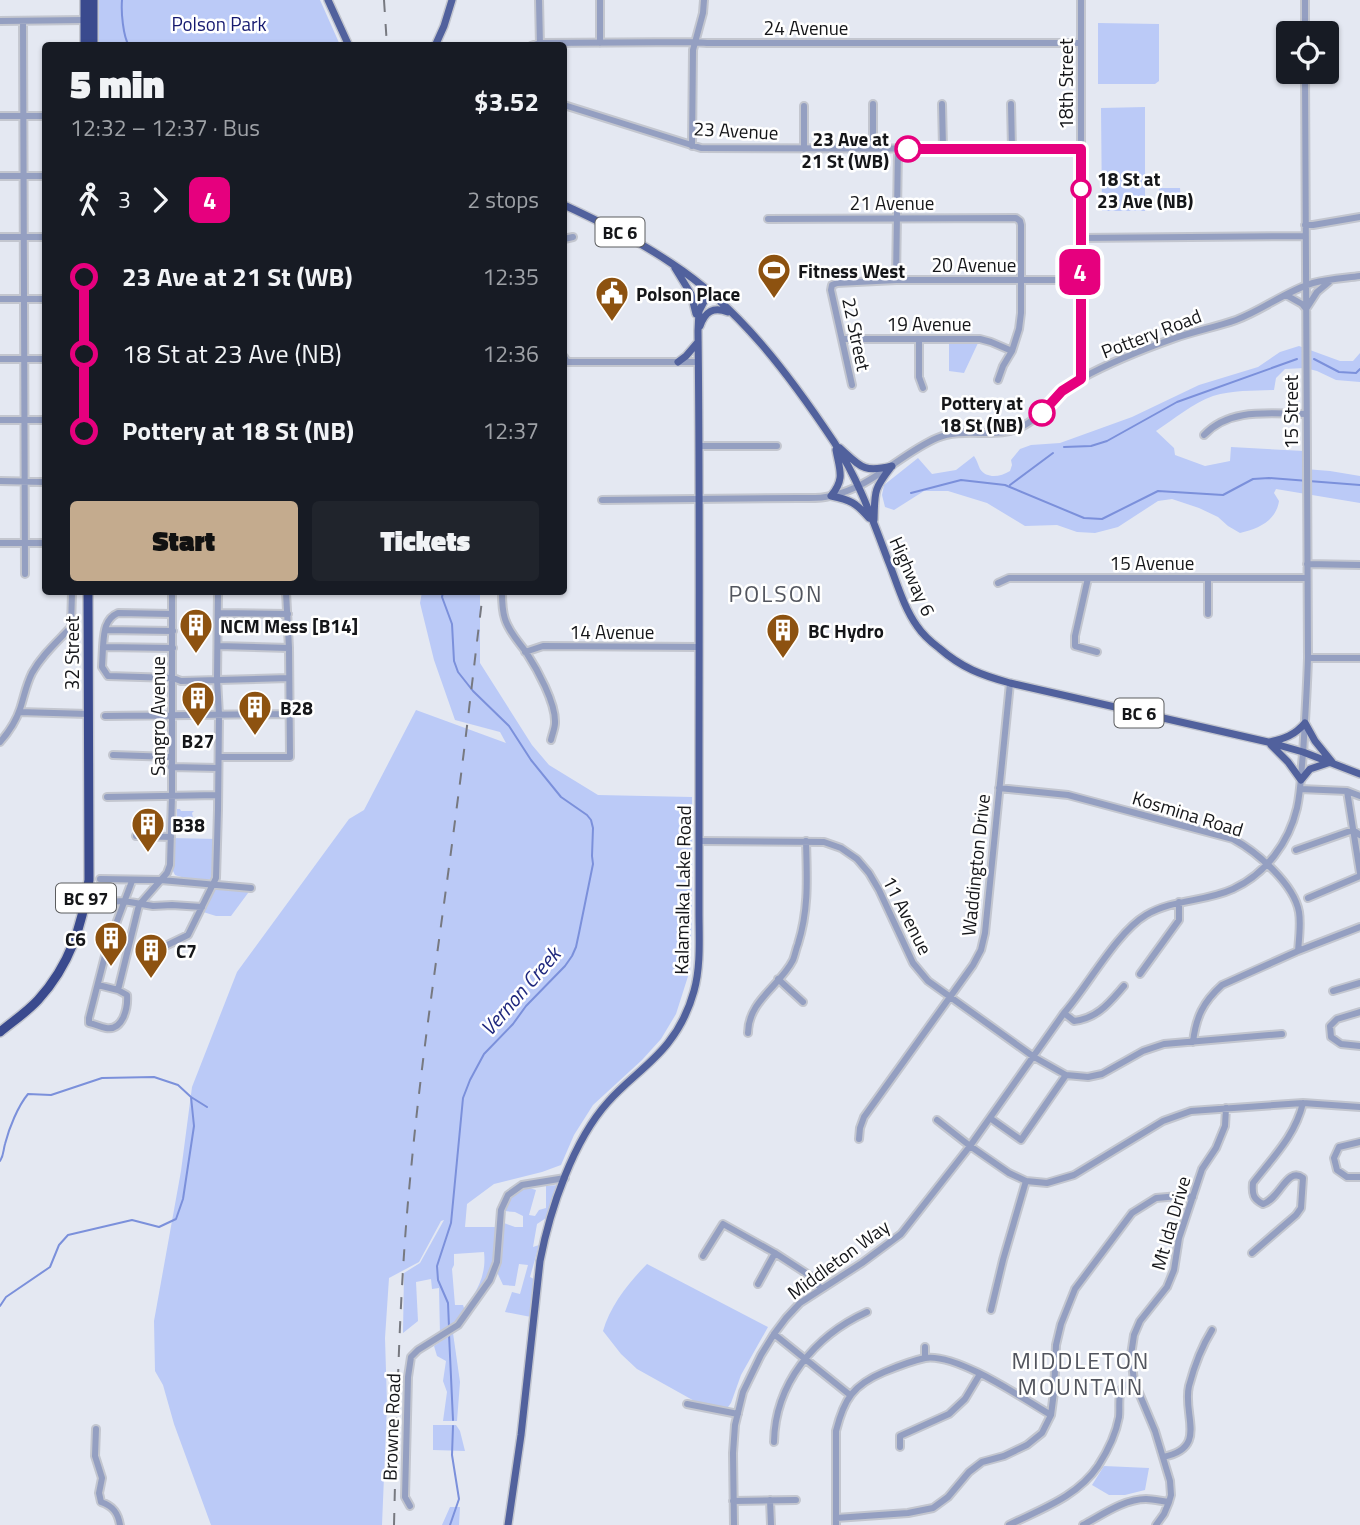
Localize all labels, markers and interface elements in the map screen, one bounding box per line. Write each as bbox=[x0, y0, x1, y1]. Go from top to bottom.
park label: Polson Park bbox=[171, 9, 267, 38]
street label: 24 Avenue bbox=[764, 13, 848, 42]
map controls bbox=[1276, 21, 1339, 84]
button: locate bbox=[1276, 21, 1339, 84]
street label: 18th Street bbox=[1051, 38, 1080, 130]
text: 5 min bbox=[70, 55, 164, 113]
text: $3.52 bbox=[474, 82, 539, 121]
text: 12:32 – 12:37 · Bus bbox=[70, 110, 260, 145]
street label: 23 Avenue bbox=[693, 113, 779, 147]
place label: 23 Ave at 21 St (WB) bbox=[801, 124, 889, 175]
marker: 23 Ave at 21 St (WB) bbox=[895, 136, 921, 162]
place label: 18 St at 23 Ave (NB) bbox=[1097, 164, 1193, 215]
marker: 18 St at 23 Ave (NB) bbox=[1071, 179, 1091, 199]
icon: walk bbox=[70, 181, 108, 219]
icon: forward bbox=[141, 181, 179, 219]
text: 3 bbox=[118, 182, 131, 217]
text: 4 bbox=[203, 182, 216, 218]
text: 2 stops bbox=[467, 182, 539, 217]
street label: 21 Avenue bbox=[850, 188, 934, 217]
road number: BC 6 bbox=[596, 218, 644, 246]
line badge: 4 bbox=[1057, 249, 1103, 295]
street label: 20 Avenue bbox=[932, 250, 1016, 279]
sports icon: Fitness West bbox=[755, 251, 793, 300]
text: 4 bbox=[1073, 254, 1087, 290]
place label: Fitness West bbox=[798, 256, 905, 285]
text: 23 Ave at 21 St (WB) bbox=[122, 257, 352, 296]
text: 12:35 bbox=[482, 259, 539, 294]
public building icon: Polson Place bbox=[593, 274, 631, 323]
place label: Polson Place bbox=[636, 279, 741, 308]
street label: 22 Street bbox=[835, 295, 879, 374]
street label: Pottery Road bbox=[1097, 301, 1205, 365]
street label: 19 Avenue bbox=[887, 309, 971, 338]
text: 18 St at 23 Ave (NB) bbox=[122, 334, 342, 373]
text: 12:36 bbox=[482, 336, 539, 371]
street label: 15 Street bbox=[1276, 374, 1305, 449]
place label: Pottery at 18 St (NB) bbox=[940, 388, 1023, 439]
marker: Pottery at 18 St (NB) bbox=[1029, 400, 1055, 426]
text: Pottery at 18 St (NB) bbox=[122, 411, 354, 450]
text: 12:37 bbox=[482, 413, 539, 448]
button: Start bbox=[70, 501, 298, 581]
button: Tickets bbox=[312, 501, 539, 581]
street label: Highway 6 bbox=[883, 531, 943, 621]
street label: 15 Avenue bbox=[1110, 548, 1194, 577]
district label: POLSON bbox=[728, 576, 824, 611]
building icon: NCM Mess [B14] bbox=[177, 606, 215, 655]
place label: NCM Mess [B14] bbox=[220, 611, 358, 640]
building icon: BC Hydro bbox=[764, 611, 802, 660]
street label: 32 Street bbox=[57, 615, 86, 690]
place label: BC Hydro bbox=[808, 616, 884, 645]
street label: 14 Avenue bbox=[570, 617, 654, 646]
street label: Sangro Avenue bbox=[143, 656, 172, 776]
building icon: B27 bbox=[179, 679, 217, 728]
building icon: B28 bbox=[236, 688, 274, 737]
place label: B28 bbox=[280, 693, 313, 722]
road number: BC 6 bbox=[1114, 698, 1164, 728]
place label: B27 bbox=[182, 726, 214, 755]
street label: Kosmina Road bbox=[1129, 782, 1247, 844]
street label: Waddington Drive bbox=[953, 792, 997, 938]
building icon: B38 bbox=[129, 805, 167, 854]
street label: Kalamalka Lake Road bbox=[666, 805, 698, 975]
place label: B38 bbox=[172, 810, 205, 839]
street label: 11 Avenue bbox=[876, 871, 940, 959]
road number: BC 97 bbox=[56, 884, 116, 912]
building icon: C6 bbox=[92, 919, 130, 968]
place label: C6 bbox=[65, 924, 86, 953]
building icon: C7 bbox=[132, 931, 170, 980]
place label: C7 bbox=[176, 936, 197, 965]
water label: Vernon Creek bbox=[472, 937, 569, 1043]
street label: Mt Ida Drive bbox=[1143, 1173, 1197, 1273]
street label: Middleton Way bbox=[781, 1212, 895, 1306]
district label: MIDDLETON MOUNTAIN bbox=[1012, 1343, 1150, 1404]
street label: Browne Road bbox=[375, 1373, 407, 1481]

